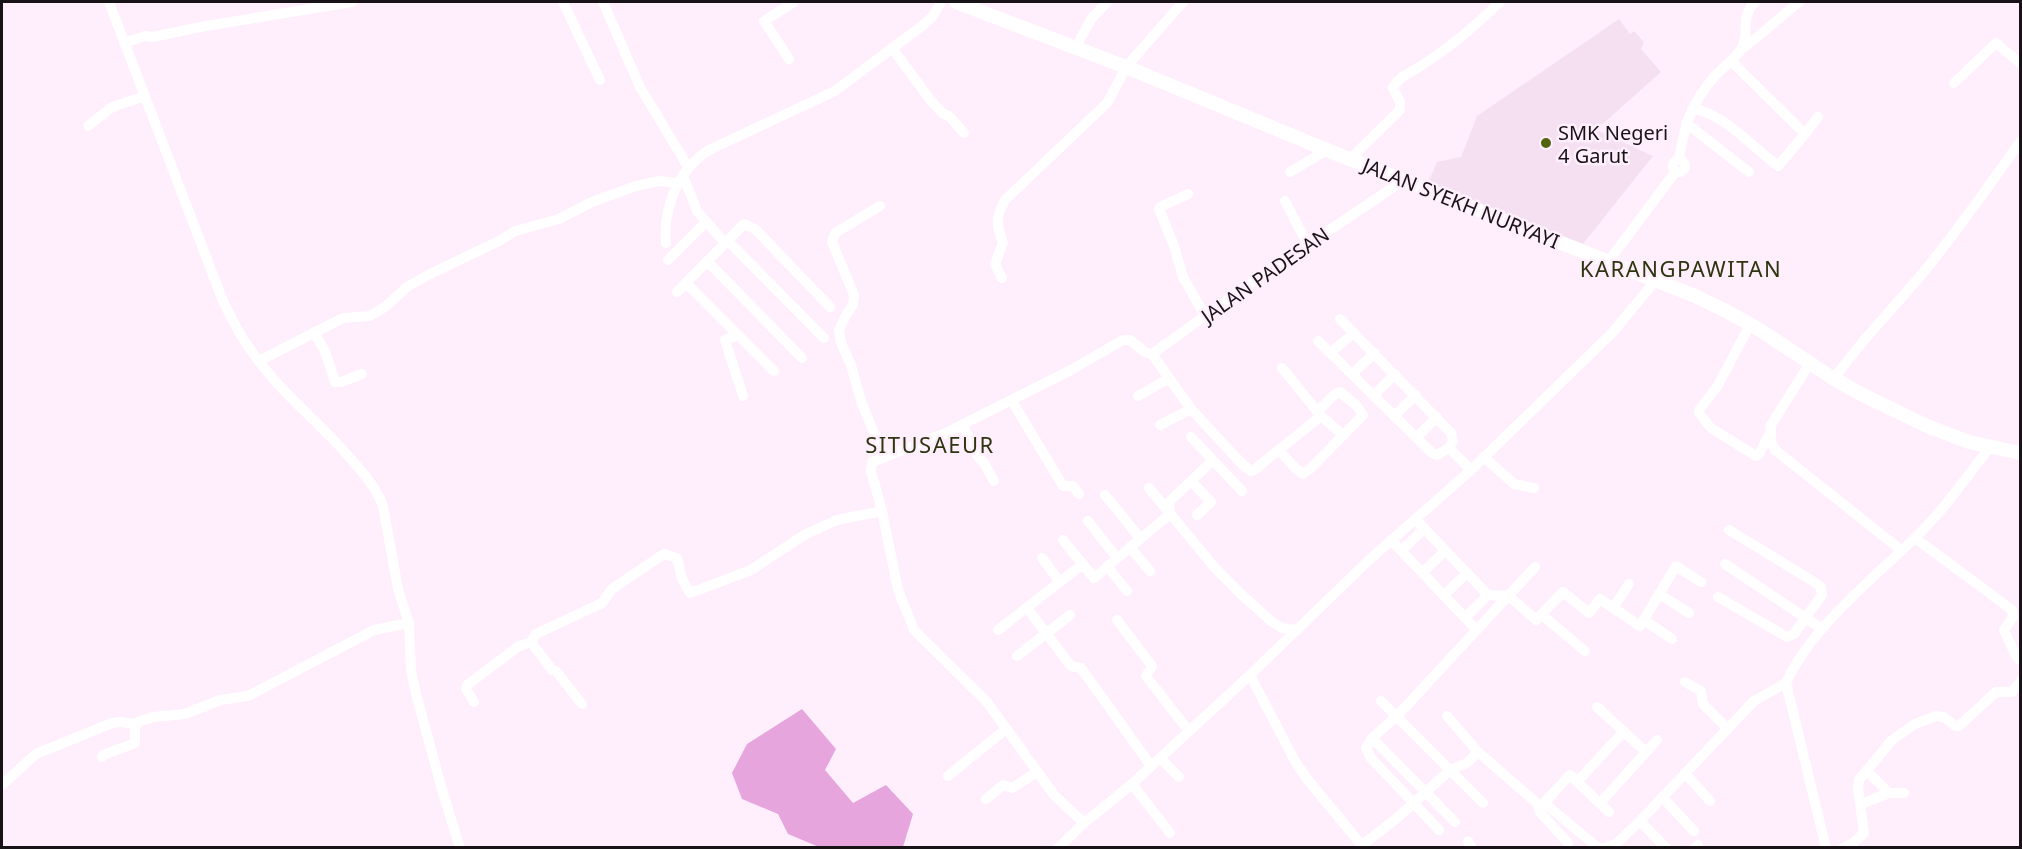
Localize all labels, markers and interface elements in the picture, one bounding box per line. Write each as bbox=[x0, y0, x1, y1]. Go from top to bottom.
place label: SMK Negeri 4 Garut bbox=[1558, 119, 1668, 169]
marker: SMK Negeri 4 Garut bbox=[1539, 136, 1553, 150]
street label: JALAN SYEKH NURYAYI bbox=[1357, 150, 1563, 255]
street label: JALAN PADESAN bbox=[1194, 221, 1334, 330]
district label: KARANGPAWITAN bbox=[1580, 253, 1782, 283]
district label: SITUSAEUR bbox=[865, 429, 995, 459]

